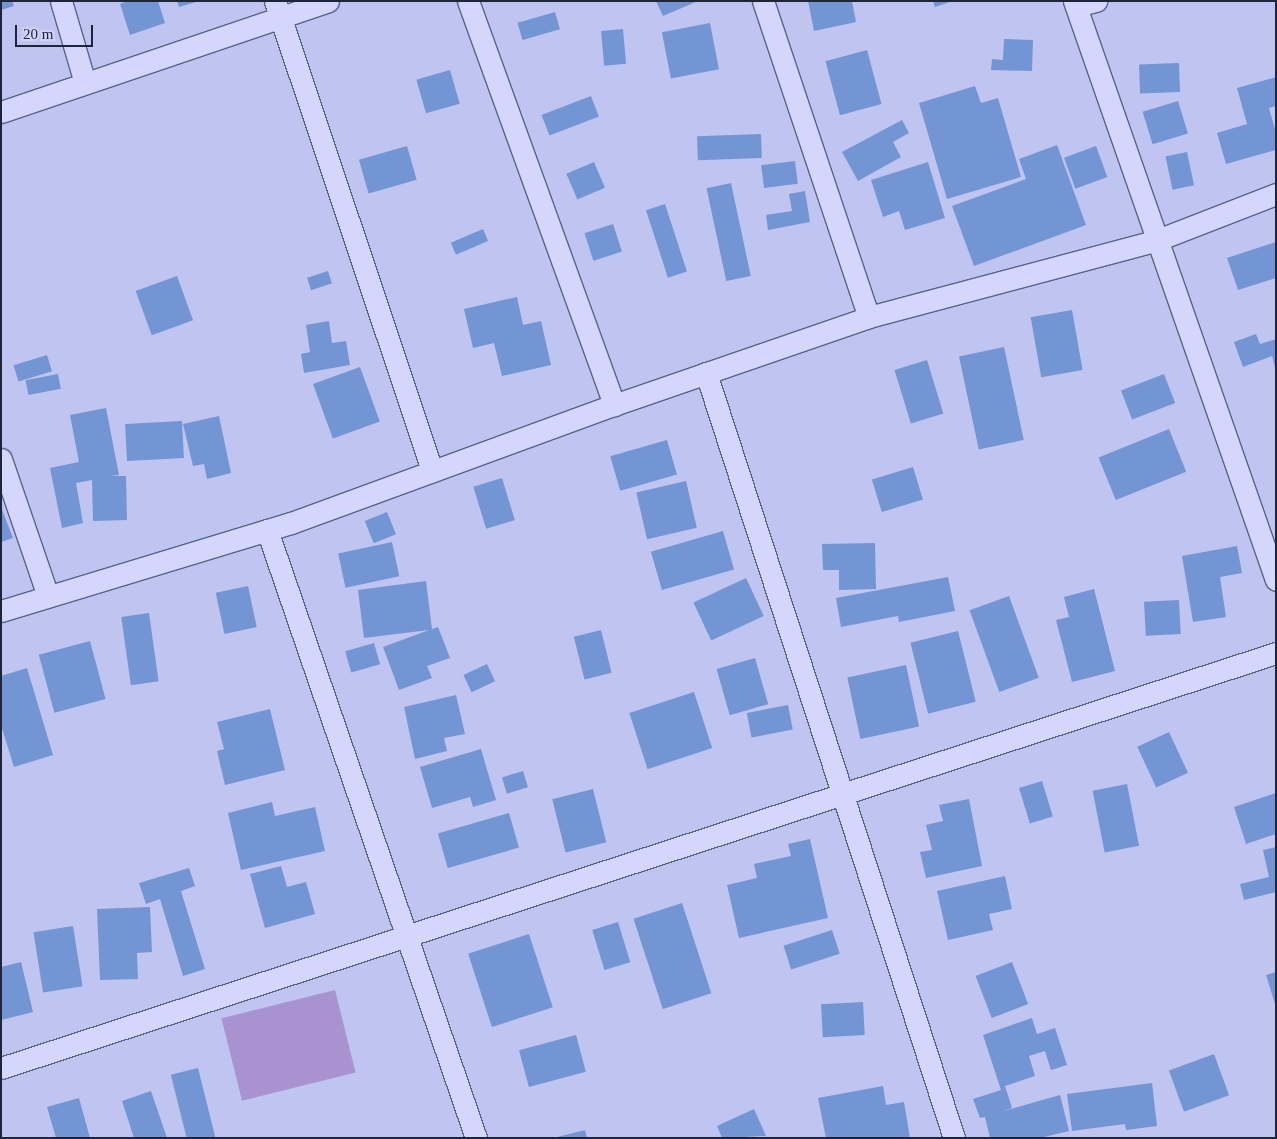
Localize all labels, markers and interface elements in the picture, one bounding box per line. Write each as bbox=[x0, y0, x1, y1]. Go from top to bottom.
scale bar bbox=[18, 15, 95, 47]
text: 20 m bbox=[23, 26, 53, 42]

